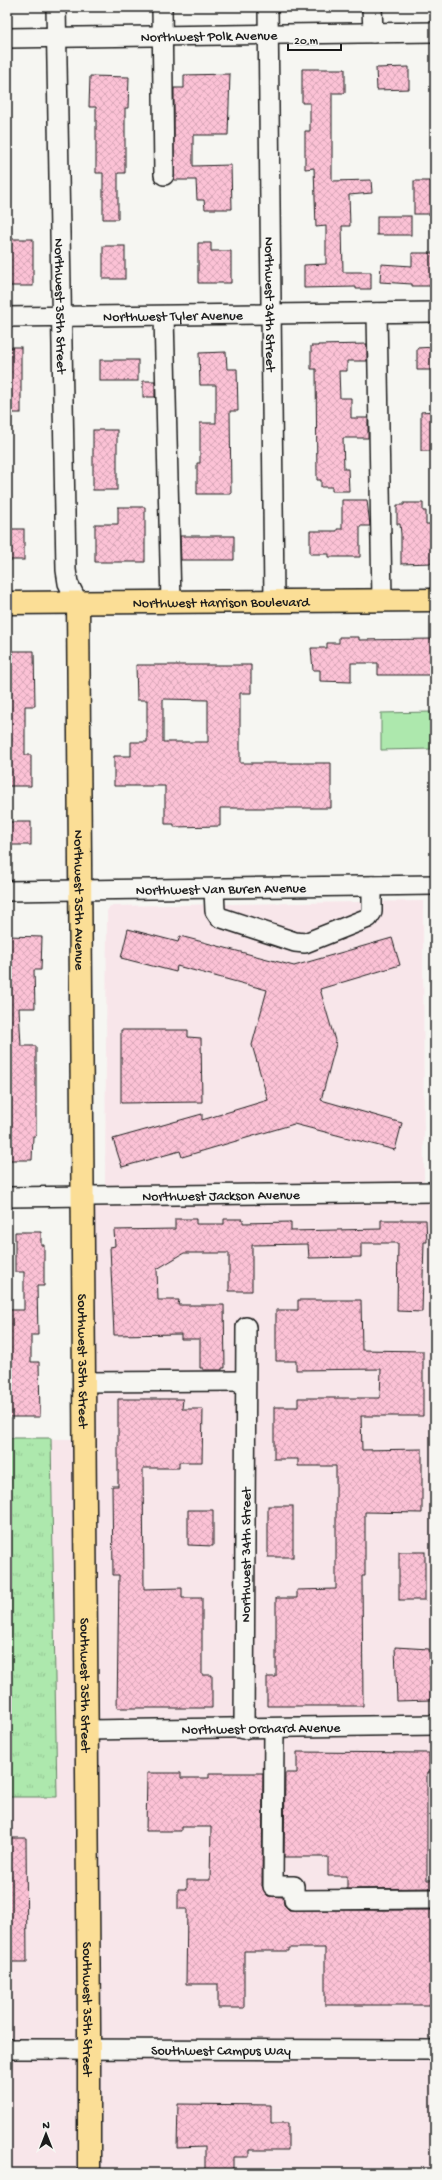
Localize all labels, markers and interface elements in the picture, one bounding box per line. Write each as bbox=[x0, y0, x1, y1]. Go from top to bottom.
scale bar bbox=[288, 26, 341, 52]
street label: Northwest Polk Avenue bbox=[141, 28, 278, 47]
text: 20 m bbox=[294, 35, 319, 49]
street label: Northwest 34th Street bbox=[259, 237, 278, 373]
street label: Northwest 35th Street bbox=[49, 238, 69, 375]
street label: Northwest Tyler Avenue bbox=[103, 308, 244, 327]
street label: Northwest Harrison Boulevard bbox=[133, 595, 311, 613]
street label: Northwest 35th Avenue bbox=[69, 830, 87, 971]
street label: Northwest Van Buren Avenue bbox=[136, 881, 307, 900]
street label: Northwest Jackson Avenue bbox=[142, 1188, 301, 1206]
street label: Southwest 35th Street bbox=[72, 1294, 90, 1430]
street label: Northwest 34th Street bbox=[239, 1486, 256, 1622]
street label: Southwest 35th Street bbox=[75, 1618, 93, 1754]
street label: Northwest Orchard Avenue bbox=[181, 1720, 341, 1740]
street label: Southwest 35th Street bbox=[77, 1942, 95, 2077]
street label: Southwest Campus Way bbox=[151, 2043, 291, 2061]
north arrow bbox=[26, 2114, 66, 2154]
text: N bbox=[42, 2120, 50, 2132]

